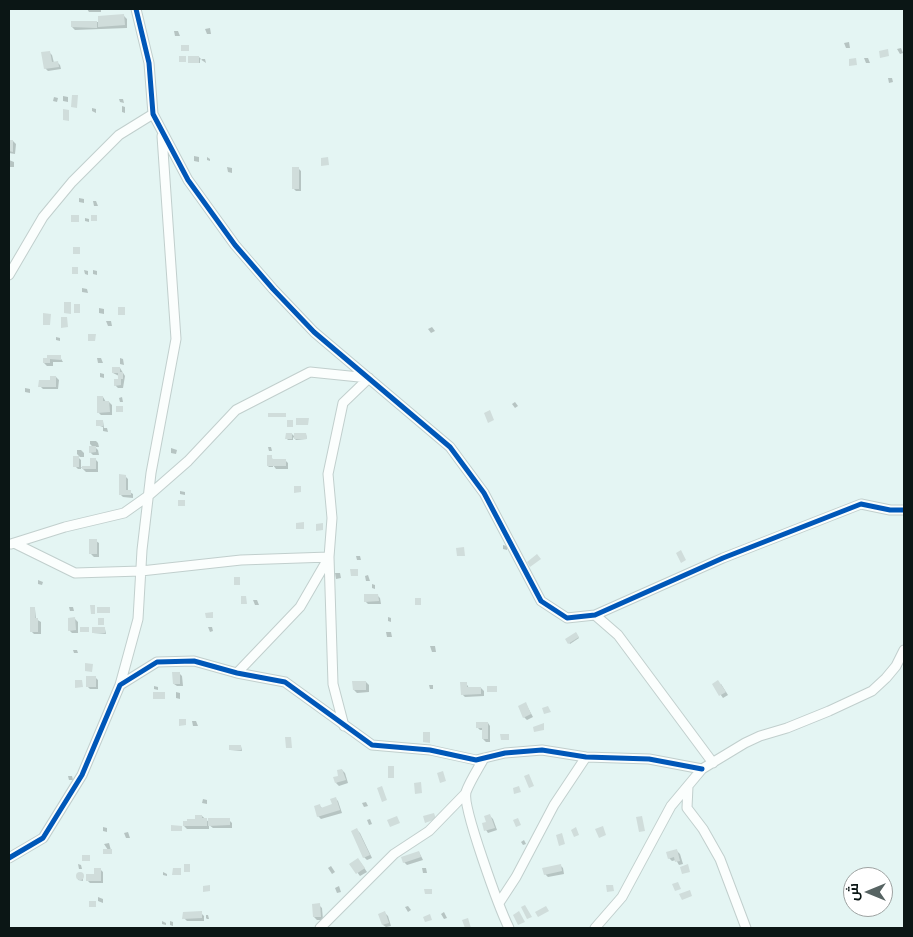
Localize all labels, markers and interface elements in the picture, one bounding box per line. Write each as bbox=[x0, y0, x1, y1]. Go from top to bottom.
north arrow bbox=[843, 867, 893, 917]
text: ش bbox=[845, 883, 862, 901]

